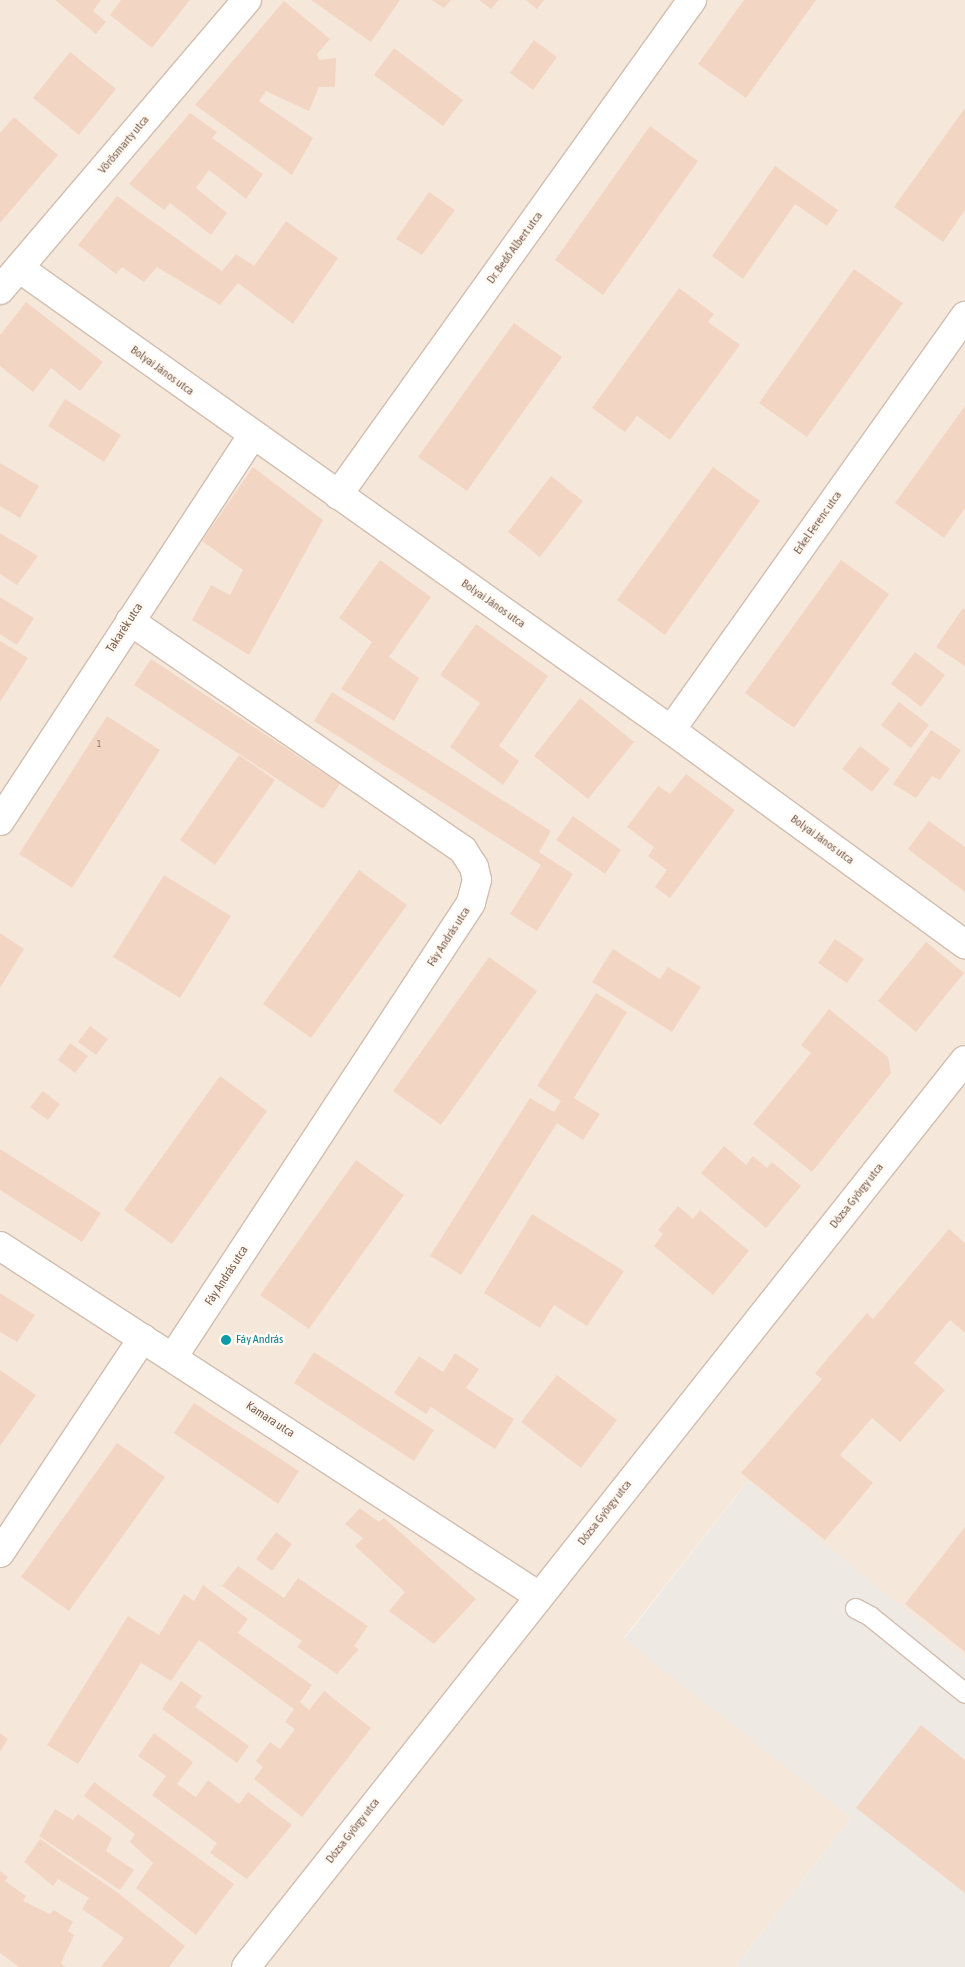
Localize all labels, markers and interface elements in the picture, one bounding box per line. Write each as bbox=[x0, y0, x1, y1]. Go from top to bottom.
street label: Vörösmarty utca bbox=[96, 113, 152, 177]
street label: Dr. Bedő Albert utca bbox=[484, 209, 546, 287]
street label: Bolyai János utca bbox=[127, 343, 197, 399]
street label: Erkel Ferenc utca bbox=[791, 489, 845, 557]
street label: Bolyai János utca bbox=[458, 577, 528, 631]
street label: Takarék utca bbox=[104, 601, 146, 655]
house number: 1 bbox=[97, 738, 101, 750]
street label: Bolyai János utca bbox=[787, 812, 857, 868]
street label: Fáy András utca bbox=[424, 905, 474, 969]
street label: Dózsa György utca bbox=[827, 1160, 887, 1232]
street label: Fáy András utca bbox=[202, 1244, 252, 1308]
place label: Fáy András bbox=[236, 1333, 283, 1347]
marker: Fáy András bbox=[220, 1334, 232, 1346]
street label: Kamara utca bbox=[243, 1399, 297, 1441]
street label: Dózsa György utca bbox=[575, 1477, 635, 1549]
street label: Dózsa György utca bbox=[323, 1795, 383, 1867]

